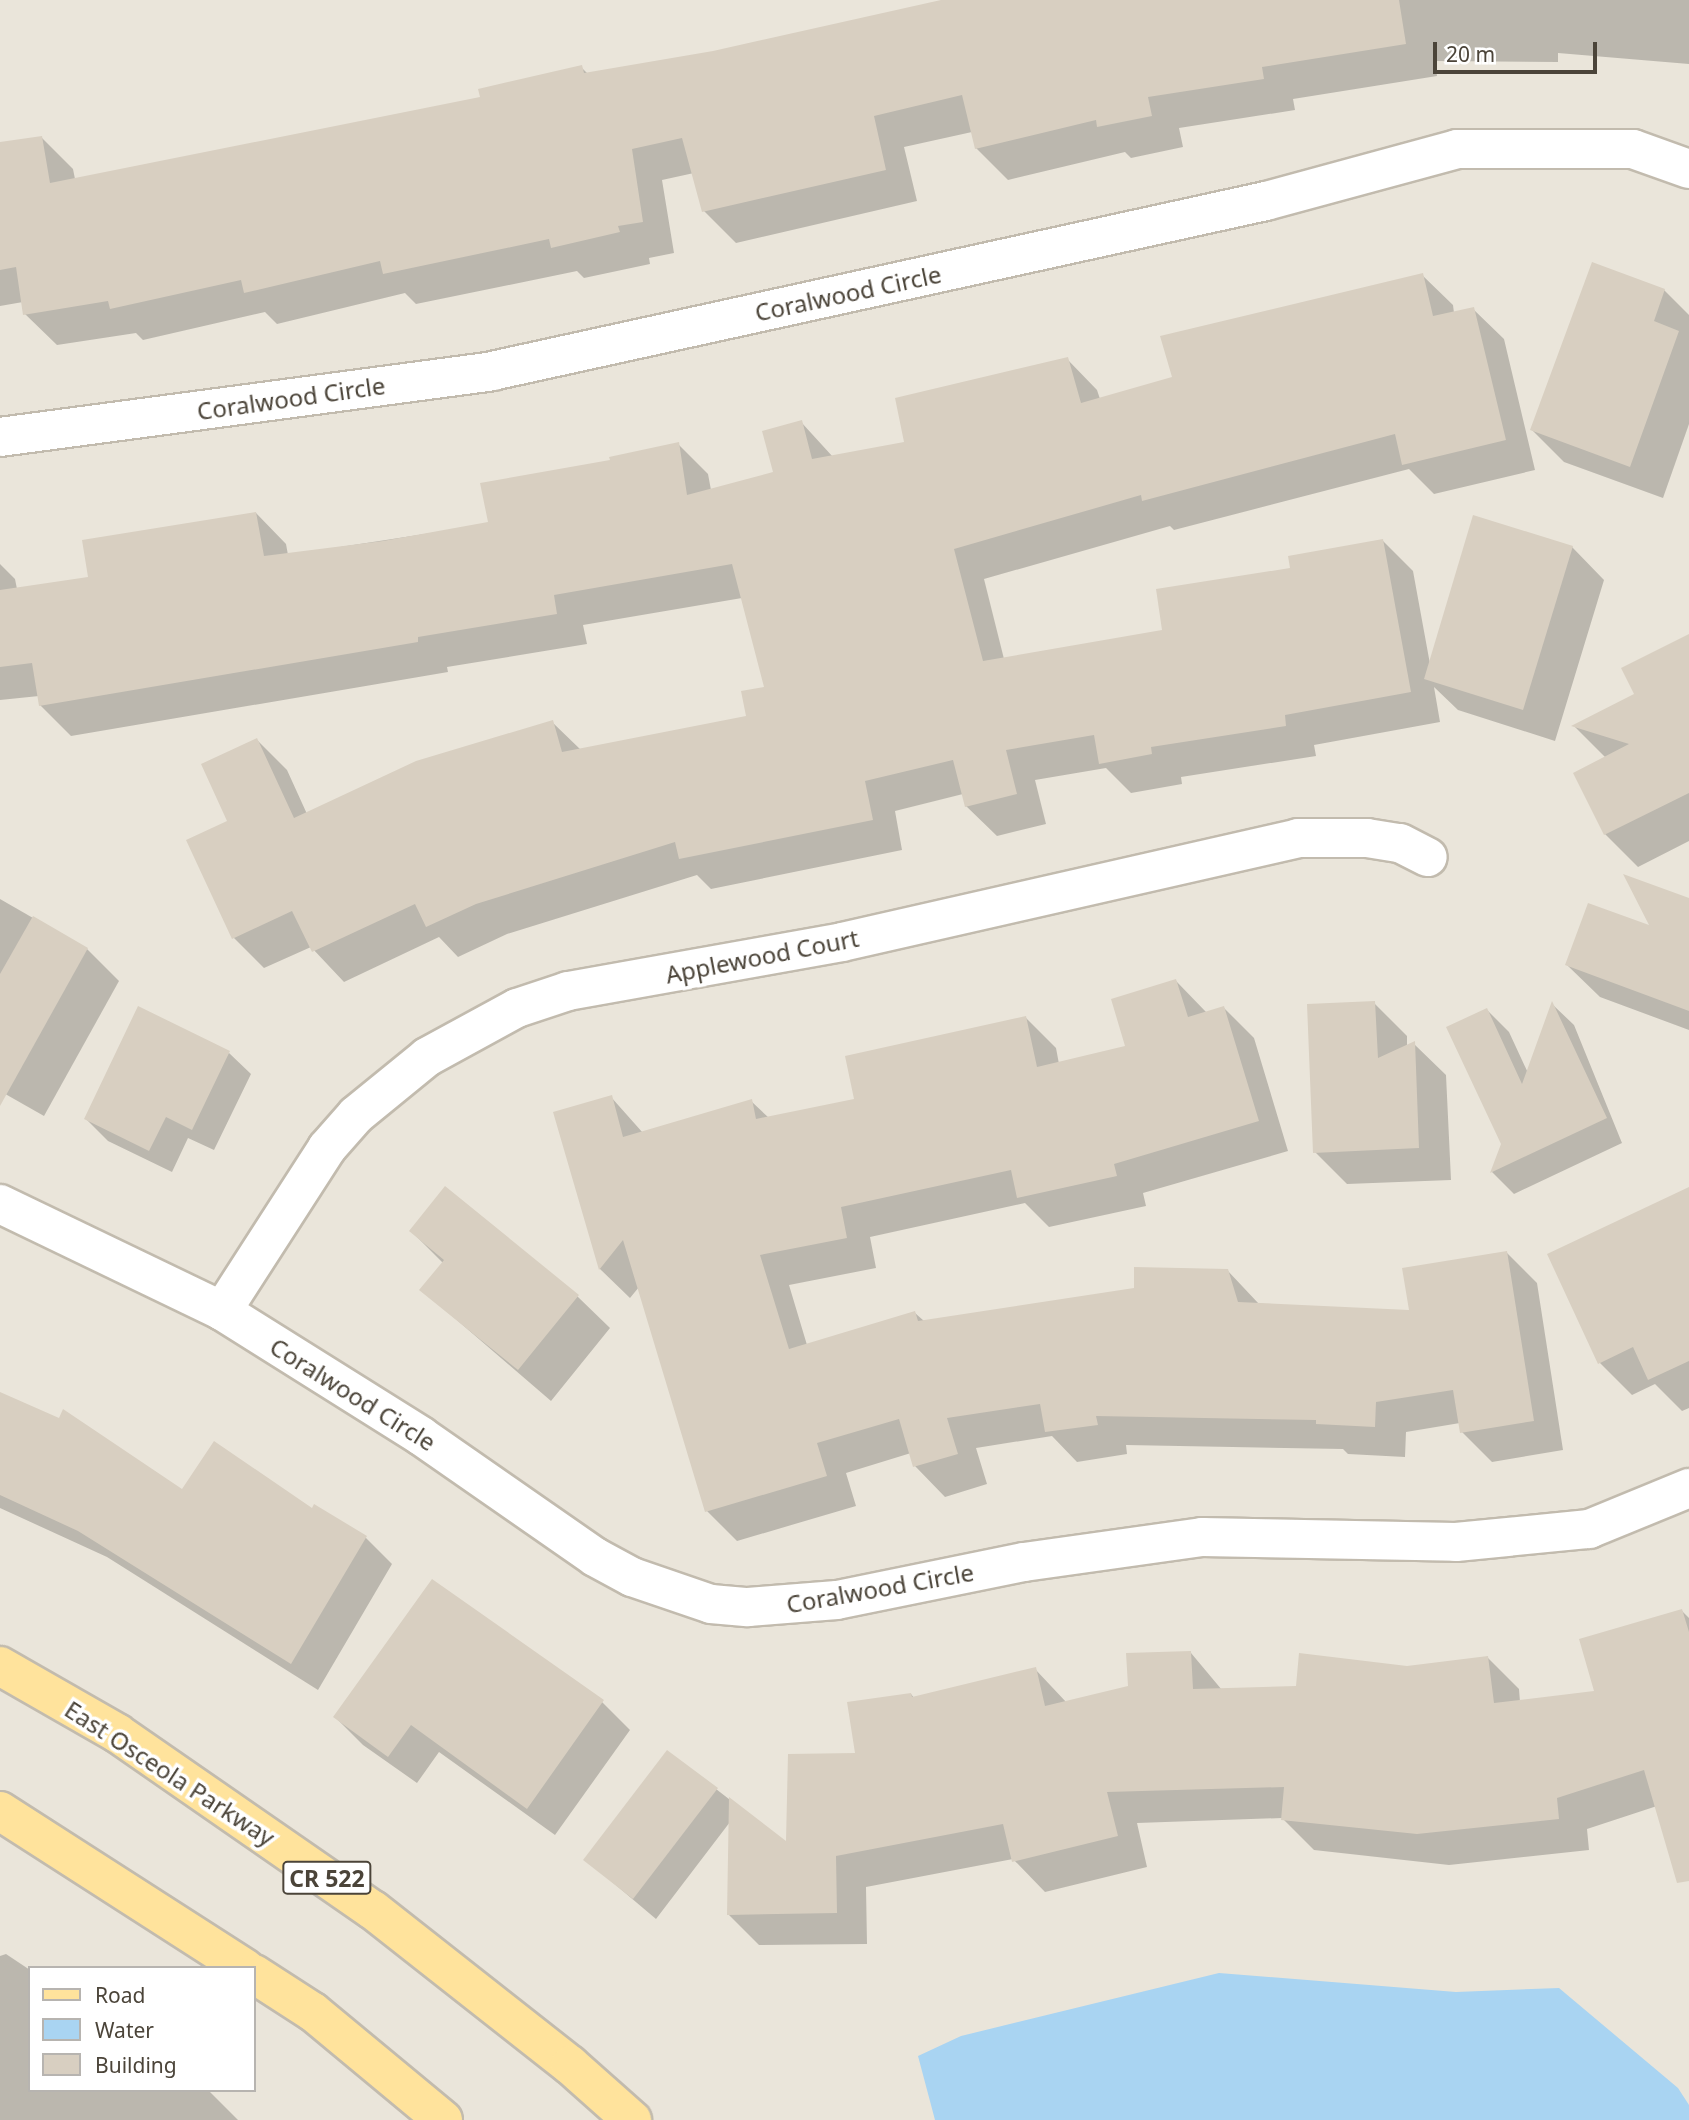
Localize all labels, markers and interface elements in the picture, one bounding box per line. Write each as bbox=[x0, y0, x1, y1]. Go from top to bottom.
scale bar bbox=[1437, 28, 1602, 72]
text: 20 m bbox=[1446, 40, 1495, 68]
street label: Coralwood Circle bbox=[752, 259, 944, 327]
street label: Coralwood Circle bbox=[195, 371, 387, 425]
street label: Applewood Court bbox=[663, 923, 861, 989]
street label: Coralwood Circle bbox=[265, 1332, 441, 1456]
street label: Coralwood Circle bbox=[784, 1557, 976, 1619]
street label: East Osceola Parkway bbox=[60, 1694, 280, 1852]
road number: CR 522 bbox=[282, 1858, 372, 1898]
legend bbox=[28, 1966, 256, 2092]
text: Road bbox=[95, 1981, 145, 2009]
text: Water bbox=[95, 2016, 154, 2044]
text: Building bbox=[95, 2051, 177, 2079]

